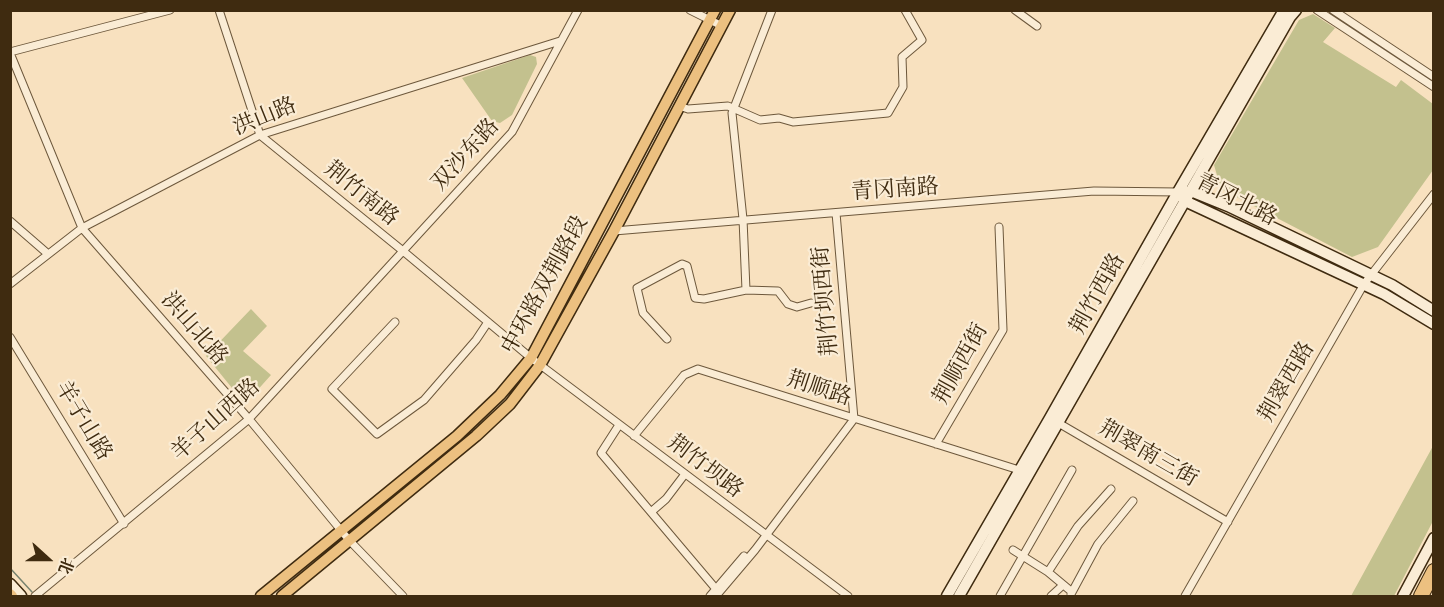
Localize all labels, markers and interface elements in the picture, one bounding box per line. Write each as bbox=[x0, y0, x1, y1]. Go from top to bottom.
street label: 洪山路 bbox=[229, 92, 301, 142]
street label: 双沙东路 bbox=[427, 113, 505, 197]
street label: 荆竹南路 bbox=[318, 156, 404, 232]
street label: 青冈北路 bbox=[1191, 168, 1281, 232]
street label: 青冈南路 bbox=[850, 174, 940, 206]
street label: 中环路双荆路段 bbox=[496, 211, 594, 359]
street label: 荆竹坝西街 bbox=[808, 245, 844, 357]
street label: 荆竹西路 bbox=[1065, 249, 1131, 339]
street label: 洪山北路 bbox=[155, 287, 233, 371]
street label: 荆顺西街 bbox=[928, 319, 994, 409]
street label: 荆翠西路 bbox=[1254, 337, 1320, 427]
street label: 荆顺路 bbox=[784, 366, 854, 412]
street label: 羊子山西路 bbox=[166, 373, 266, 467]
street label: 羊子山路 bbox=[49, 376, 117, 466]
street label: 荆翠南三街 bbox=[1094, 415, 1202, 493]
street label: 荆竹坝路 bbox=[662, 430, 748, 504]
north arrow bbox=[18, 529, 78, 589]
text: 北 bbox=[54, 555, 75, 576]

